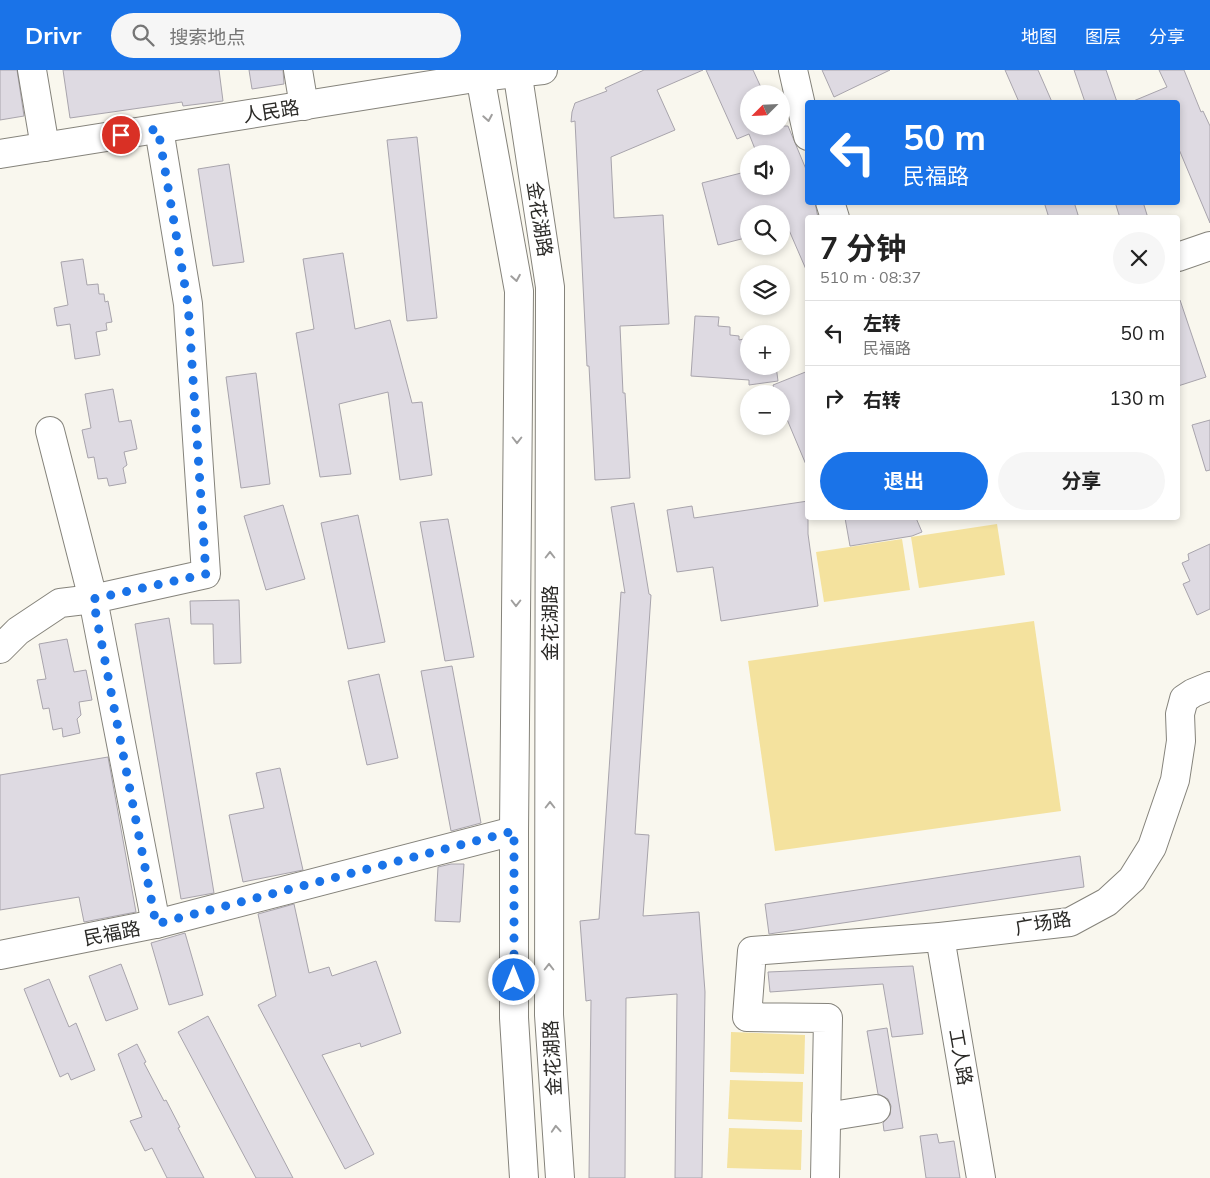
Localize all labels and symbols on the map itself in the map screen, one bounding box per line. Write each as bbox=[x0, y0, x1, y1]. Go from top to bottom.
north arrow bbox=[740, 85, 790, 135]
street label: 人民路 bbox=[241, 95, 301, 127]
pin bbox=[100, 114, 142, 156]
one-way arrow bbox=[483, 114, 493, 122]
street label: 金花湖路 bbox=[522, 180, 558, 258]
one-way arrow bbox=[511, 274, 521, 282]
one-way arrow bbox=[512, 437, 522, 445]
one-way arrow bbox=[545, 550, 555, 558]
street label: 金花湖路 bbox=[538, 585, 562, 661]
one-way arrow bbox=[511, 600, 521, 607]
one-way arrow bbox=[544, 800, 555, 808]
street label: 广场路 bbox=[1013, 906, 1073, 940]
street label: 民福路 bbox=[82, 916, 142, 950]
position arrow bbox=[487, 953, 539, 1005]
one-way arrow bbox=[544, 963, 554, 970]
street label: 金花湖路 bbox=[538, 1019, 566, 1097]
street label: 工人路 bbox=[944, 1027, 978, 1087]
one-way arrow bbox=[551, 1125, 562, 1133]

